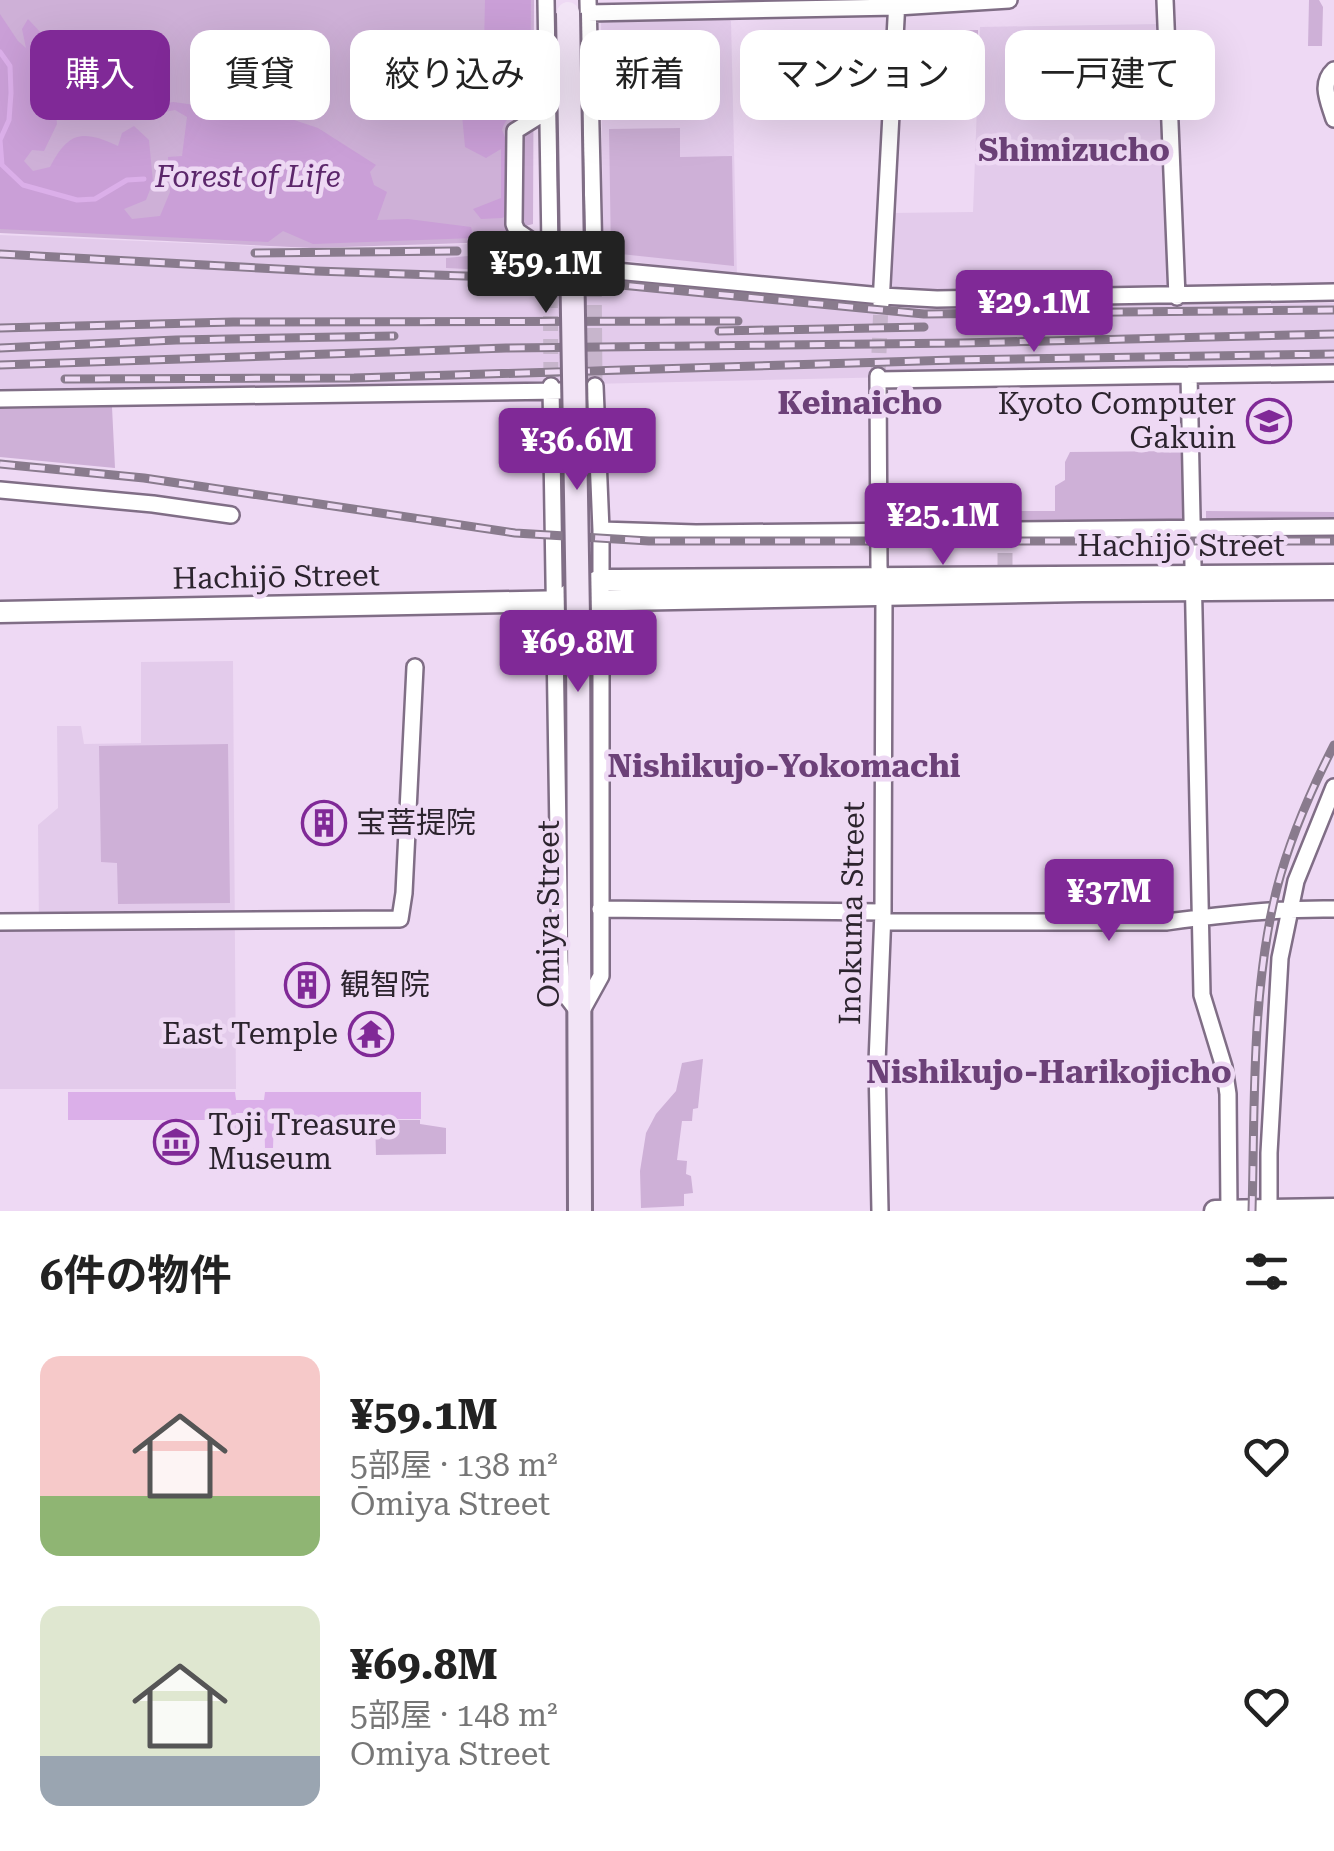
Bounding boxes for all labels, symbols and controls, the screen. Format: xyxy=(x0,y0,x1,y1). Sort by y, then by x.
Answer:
chip: 購入 xyxy=(30,30,170,120)
chip: 賃貸 xyxy=(190,30,330,120)
chip: 絞り込み xyxy=(350,30,560,120)
chip: 新着 xyxy=(580,30,720,120)
chip: マンション xyxy=(740,30,985,120)
chip: 一戸建て xyxy=(1005,30,1215,120)
district label: Shimizucho xyxy=(978,131,1170,169)
park label: Forest of Life xyxy=(154,159,341,194)
pin: ¥59.1M xyxy=(465,231,627,316)
text: ¥59.1M xyxy=(490,244,602,282)
pin: ¥29.1M xyxy=(953,270,1115,355)
text: ¥29.1M xyxy=(978,283,1090,321)
district label: Keinaicho xyxy=(778,384,943,422)
place label: Kyoto Computer Gakuin xyxy=(998,386,1236,455)
school or university icon: Kyoto Computer Gakuin xyxy=(1246,398,1292,444)
pin: ¥36.6M xyxy=(496,408,658,493)
text: ¥36.6M xyxy=(521,421,633,459)
pin: ¥25.1M xyxy=(862,483,1024,568)
text: ¥25.1M xyxy=(887,496,999,534)
street label: Hachijō Street xyxy=(1077,528,1285,563)
street label: Hachijō Street xyxy=(172,557,380,596)
pin: ¥69.8M xyxy=(497,610,659,695)
text: ¥69.8M xyxy=(522,623,634,661)
district label: Nishikujo-Yokomachi xyxy=(608,747,961,785)
building icon: 宝菩提院 xyxy=(301,800,347,846)
street label: Inokuma Street xyxy=(832,801,871,1025)
place label: 宝菩提院 xyxy=(356,805,476,840)
street label: Omiya Street xyxy=(531,820,566,1008)
pin: ¥37M xyxy=(1050,859,1168,944)
text: ¥37M xyxy=(1067,872,1151,910)
building icon: 観智院 xyxy=(284,962,330,1008)
place label: 観智院 xyxy=(340,967,430,1002)
temple icon: East Temple xyxy=(348,1011,394,1057)
place label: East Temple xyxy=(162,1016,338,1051)
district label: Nishikujo-Harikojicho xyxy=(866,1053,1232,1091)
place label: Toji Treasure Museum xyxy=(208,1107,396,1176)
museum icon: Toji Treasure Museum xyxy=(153,1119,199,1165)
icon: filters xyxy=(1239,1244,1294,1299)
text: 6件の物件 xyxy=(40,1251,232,1300)
text: ¥59.1M xyxy=(350,1390,498,1439)
icon: home xyxy=(120,1396,240,1516)
icon: heart xyxy=(1239,1429,1294,1484)
text: 5部屋 · 138 m² xyxy=(350,1446,558,1484)
text: Ōmiya Street xyxy=(350,1485,550,1523)
text: ¥69.8M xyxy=(350,1640,498,1689)
icon: home xyxy=(120,1646,240,1766)
icon: heart xyxy=(1239,1679,1294,1734)
text: 5部屋 · 148 m² xyxy=(350,1696,558,1734)
text: Omiya Street xyxy=(350,1735,550,1773)

